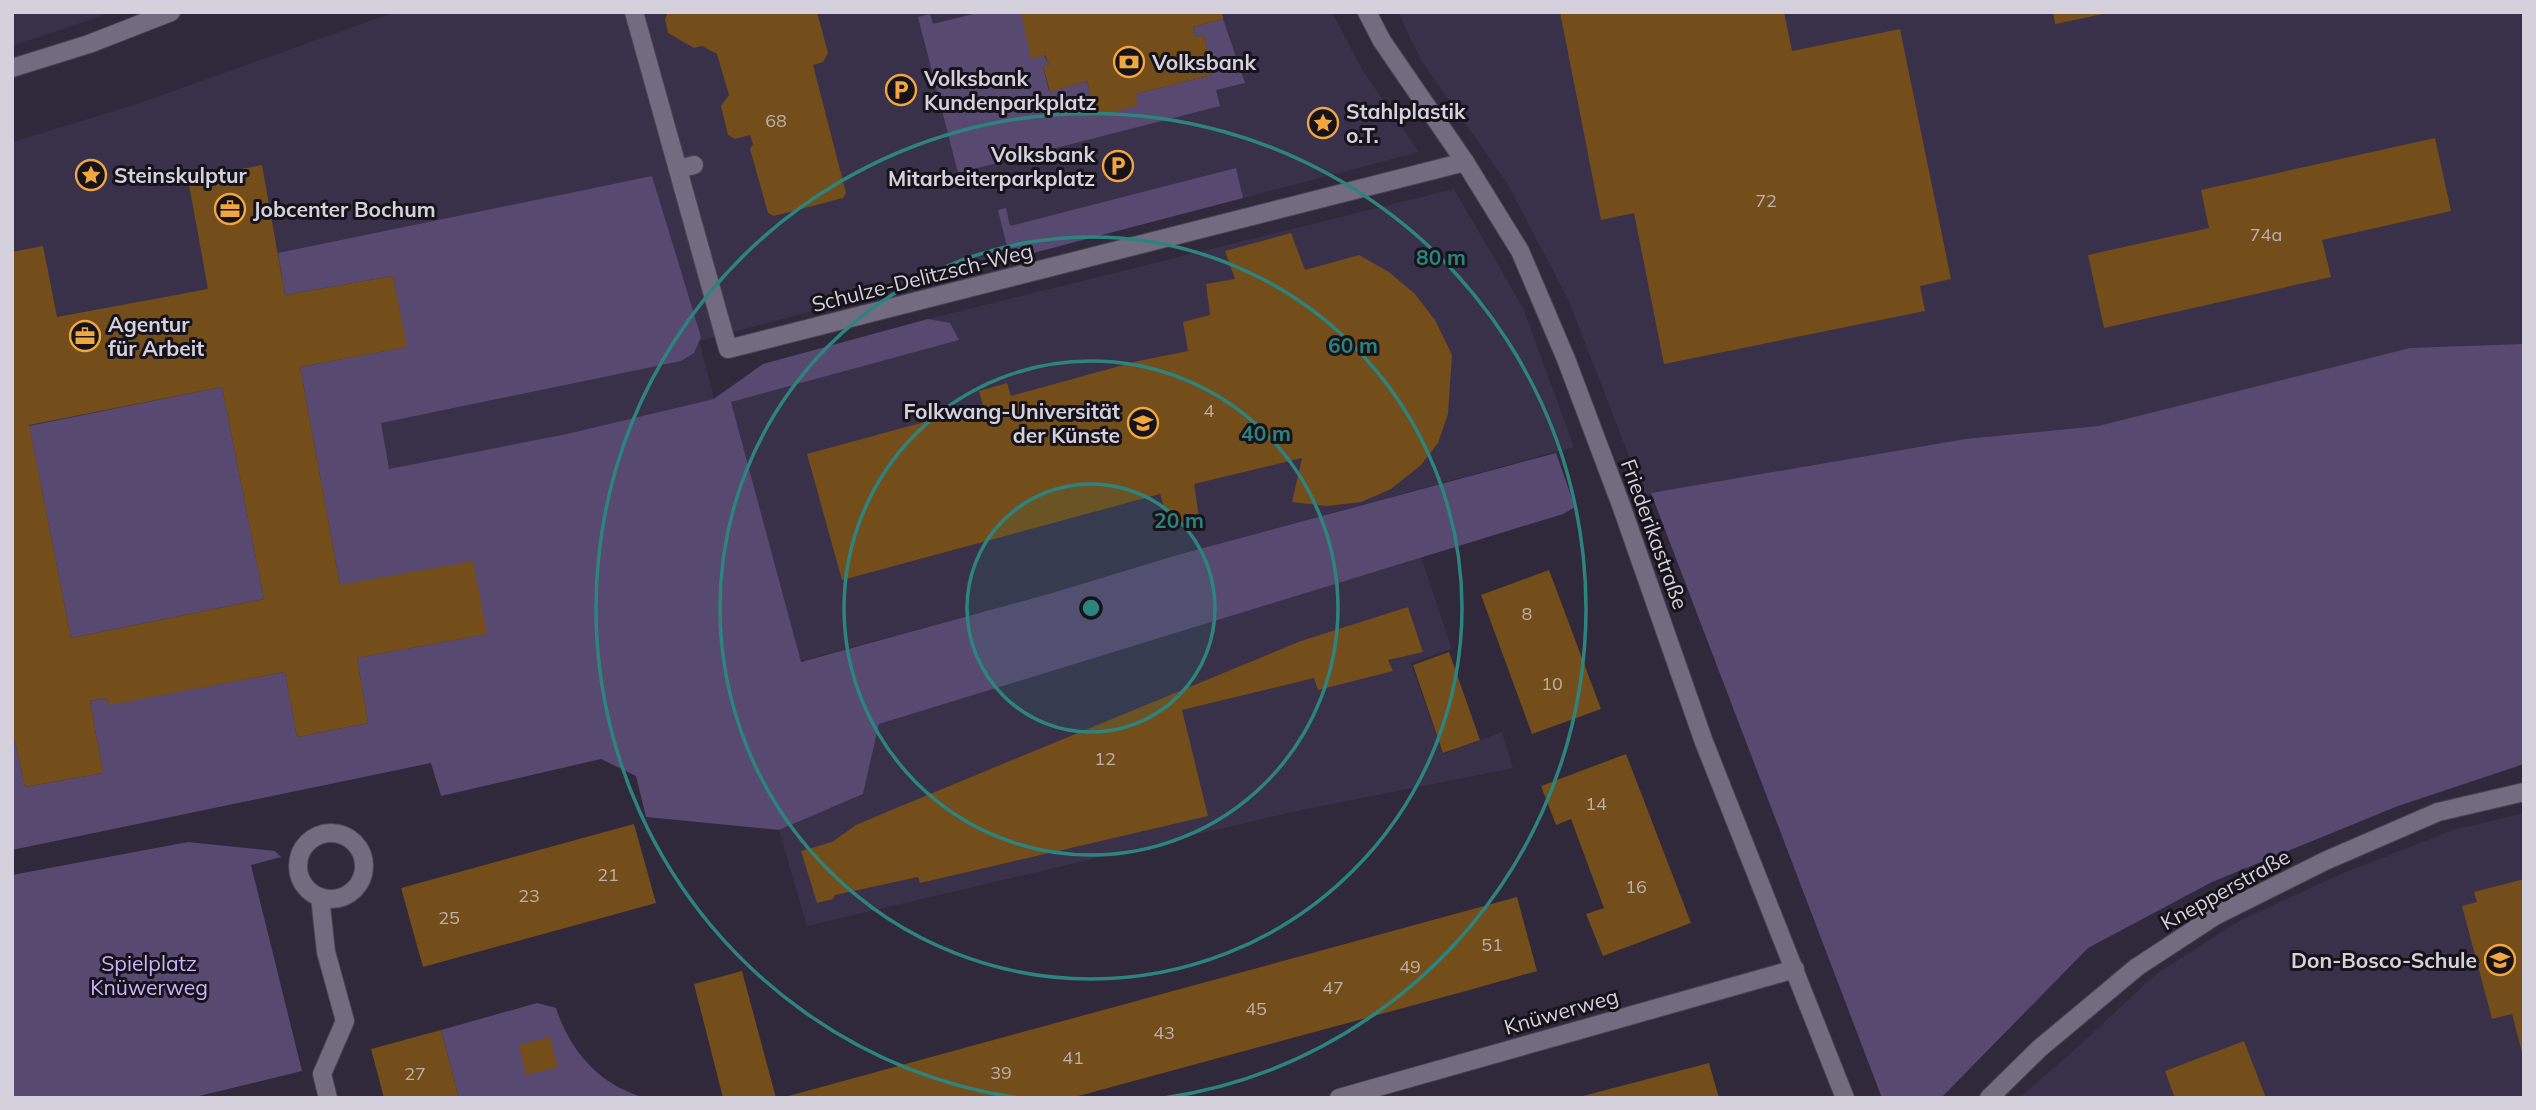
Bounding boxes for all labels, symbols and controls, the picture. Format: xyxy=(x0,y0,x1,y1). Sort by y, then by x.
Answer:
bank icon: Volksbank xyxy=(1112,45,1146,79)
place label: Volksbank xyxy=(1151,49,1256,75)
place label: Volksbank Kundenparkplatz xyxy=(923,65,1097,115)
parking icon: Volksbank Kundenparkplatz xyxy=(884,73,918,107)
place label: Stahlplastik o.T. xyxy=(1346,98,1466,148)
place icon: Stahlplastik o.T. xyxy=(1306,106,1340,140)
house number: 68 xyxy=(765,109,787,132)
place label: Volksbank Mitarbeiterparkplatz xyxy=(888,141,1095,191)
parking icon: Volksbank Mitarbeiterparkplatz xyxy=(1101,149,1135,183)
place icon: Steinskulptur xyxy=(74,158,108,192)
place label: Steinskulptur xyxy=(114,162,247,188)
house number: 72 xyxy=(1755,189,1777,212)
office icon: Jobcenter Bochum xyxy=(213,192,247,226)
place label: Jobcenter Bochum xyxy=(253,196,436,222)
house number: 74a xyxy=(2250,223,2282,246)
street label: Schulze-Delitzsch-Weg xyxy=(809,237,1035,317)
text: 80 m xyxy=(1416,244,1466,270)
place label: Agentur für Arbeit xyxy=(108,311,204,361)
office icon: Agentur für Arbeit xyxy=(68,319,102,353)
text: 60 m xyxy=(1328,332,1378,358)
place label: Folkwang-Universität der Künste xyxy=(903,398,1120,448)
house number: 4 xyxy=(1204,399,1215,422)
school or university icon: Folkwang-Universität der Künste xyxy=(1126,406,1160,440)
text: 40 m xyxy=(1241,420,1291,446)
street label: Friederikastraße xyxy=(1616,455,1694,613)
text: 20 m xyxy=(1154,507,1204,533)
centre of rings xyxy=(1079,596,1103,620)
house number: 8 xyxy=(1522,602,1532,625)
house number: 10 xyxy=(1541,672,1563,695)
house number: 12 xyxy=(1094,747,1116,770)
house number: 14 xyxy=(1585,792,1607,815)
street label: Knepperstraße xyxy=(2156,843,2294,935)
house number: 21 xyxy=(597,863,619,886)
house number: 16 xyxy=(1625,875,1647,898)
house number: 23 xyxy=(518,884,540,907)
house number: 25 xyxy=(438,906,460,929)
house number: 51 xyxy=(1481,933,1503,956)
school or university icon: Don-Bosco-Schule xyxy=(2483,943,2517,977)
place label: Don-Bosco-Schule xyxy=(2291,947,2477,973)
park label: Spielplatz Knüwerweg xyxy=(90,950,208,1000)
house number: 49 xyxy=(1399,955,1421,978)
house number: 47 xyxy=(1322,976,1344,999)
street label: Knüwerweg xyxy=(1501,982,1621,1040)
house number: 45 xyxy=(1245,997,1267,1020)
house number: 43 xyxy=(1153,1021,1175,1044)
house number: 41 xyxy=(1062,1046,1084,1069)
house number: 39 xyxy=(990,1061,1012,1084)
house number: 27 xyxy=(404,1062,426,1085)

